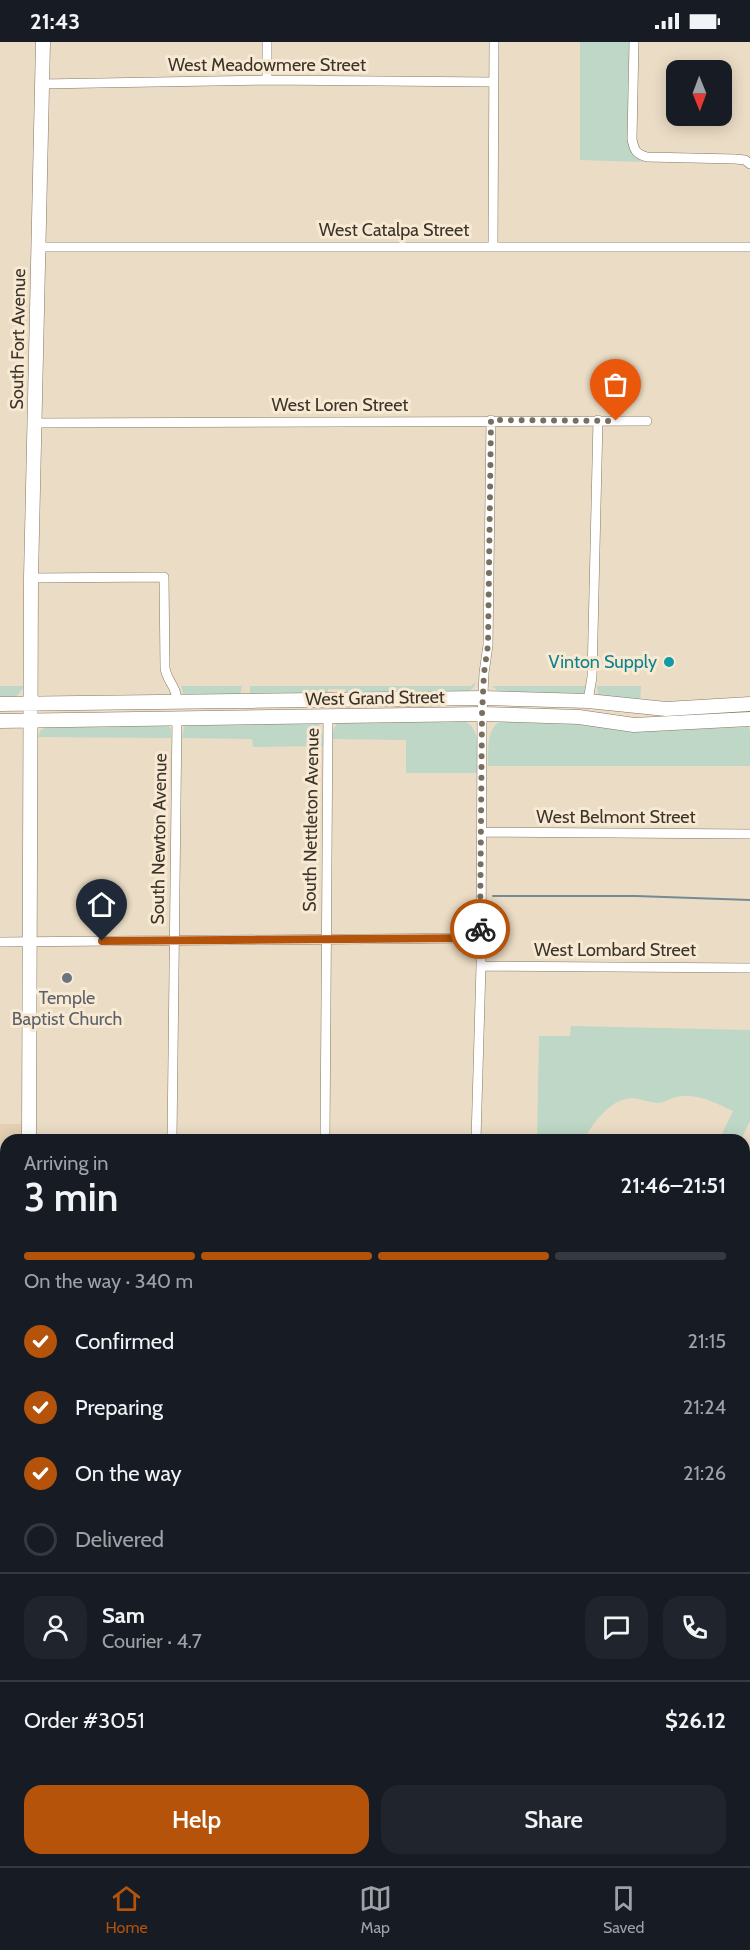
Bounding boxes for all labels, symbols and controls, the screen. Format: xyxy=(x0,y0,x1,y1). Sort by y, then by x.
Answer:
text: 21:43 xyxy=(30,8,80,35)
street label: West Meadowmere Street xyxy=(168,54,366,76)
north arrow xyxy=(666,60,732,126)
map controls xyxy=(666,60,732,126)
street label: West Catalpa Street xyxy=(319,219,469,241)
street label: South Fort Avenue xyxy=(6,268,30,410)
pin xyxy=(590,359,641,421)
icon: bag xyxy=(599,368,632,401)
street label: West Loren Street xyxy=(272,394,408,416)
place label: Vinton Supply xyxy=(548,651,657,673)
marker: Vinton Supply xyxy=(662,655,676,669)
street label: West Grand Street xyxy=(305,686,445,710)
street label: South Nettleton Avenue xyxy=(298,728,324,912)
street label: South Newton Avenue xyxy=(147,753,171,925)
street label: West Belmont Street xyxy=(536,806,696,828)
pin xyxy=(76,879,127,941)
icon: home xyxy=(85,888,118,921)
courier xyxy=(450,899,510,959)
icon: bike xyxy=(464,913,497,946)
street label: West Lombard Street xyxy=(534,939,696,961)
marker: Temple Baptist Church xyxy=(60,971,74,985)
place label: Temple Baptist Church xyxy=(12,987,122,1030)
text: Arriving in xyxy=(24,1151,108,1175)
text: 21:46–21:51 xyxy=(621,1172,726,1199)
text: 3 min xyxy=(24,1173,118,1221)
text: On the way · 340 m xyxy=(24,1269,193,1293)
icon: check xyxy=(24,1325,57,1358)
text: Confirmed xyxy=(75,1328,174,1355)
text: 21:15 xyxy=(688,1329,726,1353)
icon: check xyxy=(24,1391,57,1424)
text: Preparing xyxy=(75,1394,163,1421)
text: 21:24 xyxy=(683,1395,726,1419)
icon: check xyxy=(24,1457,57,1490)
text: On the way xyxy=(75,1460,182,1487)
text: 21:26 xyxy=(683,1461,726,1485)
text: Delivered xyxy=(75,1526,164,1553)
button: person xyxy=(24,1596,87,1659)
button: chat xyxy=(585,1596,648,1659)
button: phone xyxy=(663,1596,726,1659)
text: Sam xyxy=(102,1602,145,1629)
text: Courier · 4.7 xyxy=(102,1629,202,1653)
text: Order #3051 xyxy=(24,1707,145,1734)
text: $26.12 xyxy=(665,1707,726,1734)
button: Help xyxy=(24,1785,369,1854)
button: Share xyxy=(381,1785,726,1854)
tab: Home xyxy=(106,1882,148,1937)
tab: Map xyxy=(359,1882,392,1937)
tab: Saved xyxy=(603,1882,644,1937)

